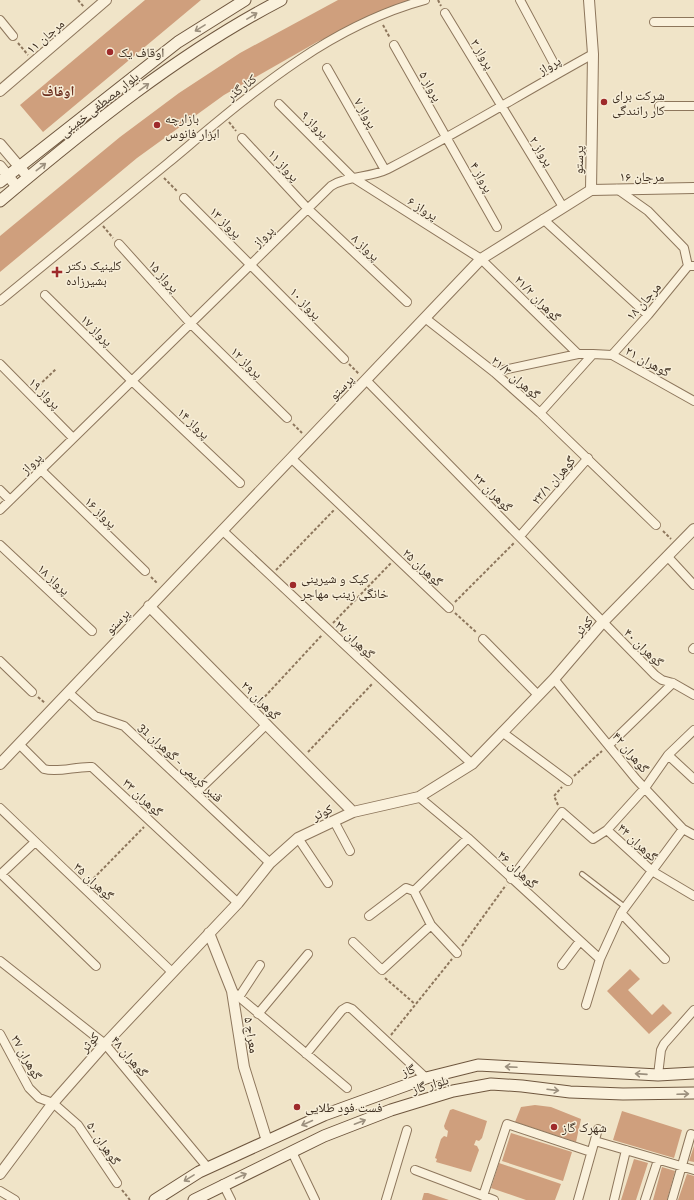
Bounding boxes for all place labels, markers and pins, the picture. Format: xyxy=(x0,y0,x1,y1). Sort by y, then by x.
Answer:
place label: اوقاف یک xyxy=(118,45,164,61)
marker: اوقاف یک xyxy=(105,47,115,57)
place label: شركت براى كار رانندگى xyxy=(612,88,665,119)
marker: شركت براى كار رانندگى xyxy=(599,97,609,107)
place label: بازارچه ابزار فانوس xyxy=(165,111,220,142)
marker: بازارچه ابزار فانوس xyxy=(152,120,162,130)
place label: کلینیک دکتر بشیرزاده xyxy=(65,258,122,289)
marker: کلینیک دکتر بشیرزاده xyxy=(51,266,63,278)
place label: کیک و شیرینی خانگی زینب مهاجر xyxy=(300,571,389,602)
marker: کیک و شیرینی خانگی زینب مهاجر xyxy=(288,580,298,590)
place label: فست فود طلایی xyxy=(305,1100,382,1116)
marker: فست فود طلایی xyxy=(292,1102,302,1112)
place label: شهرک گاز xyxy=(561,1120,607,1136)
marker: شهرک گاز xyxy=(549,1122,559,1132)

